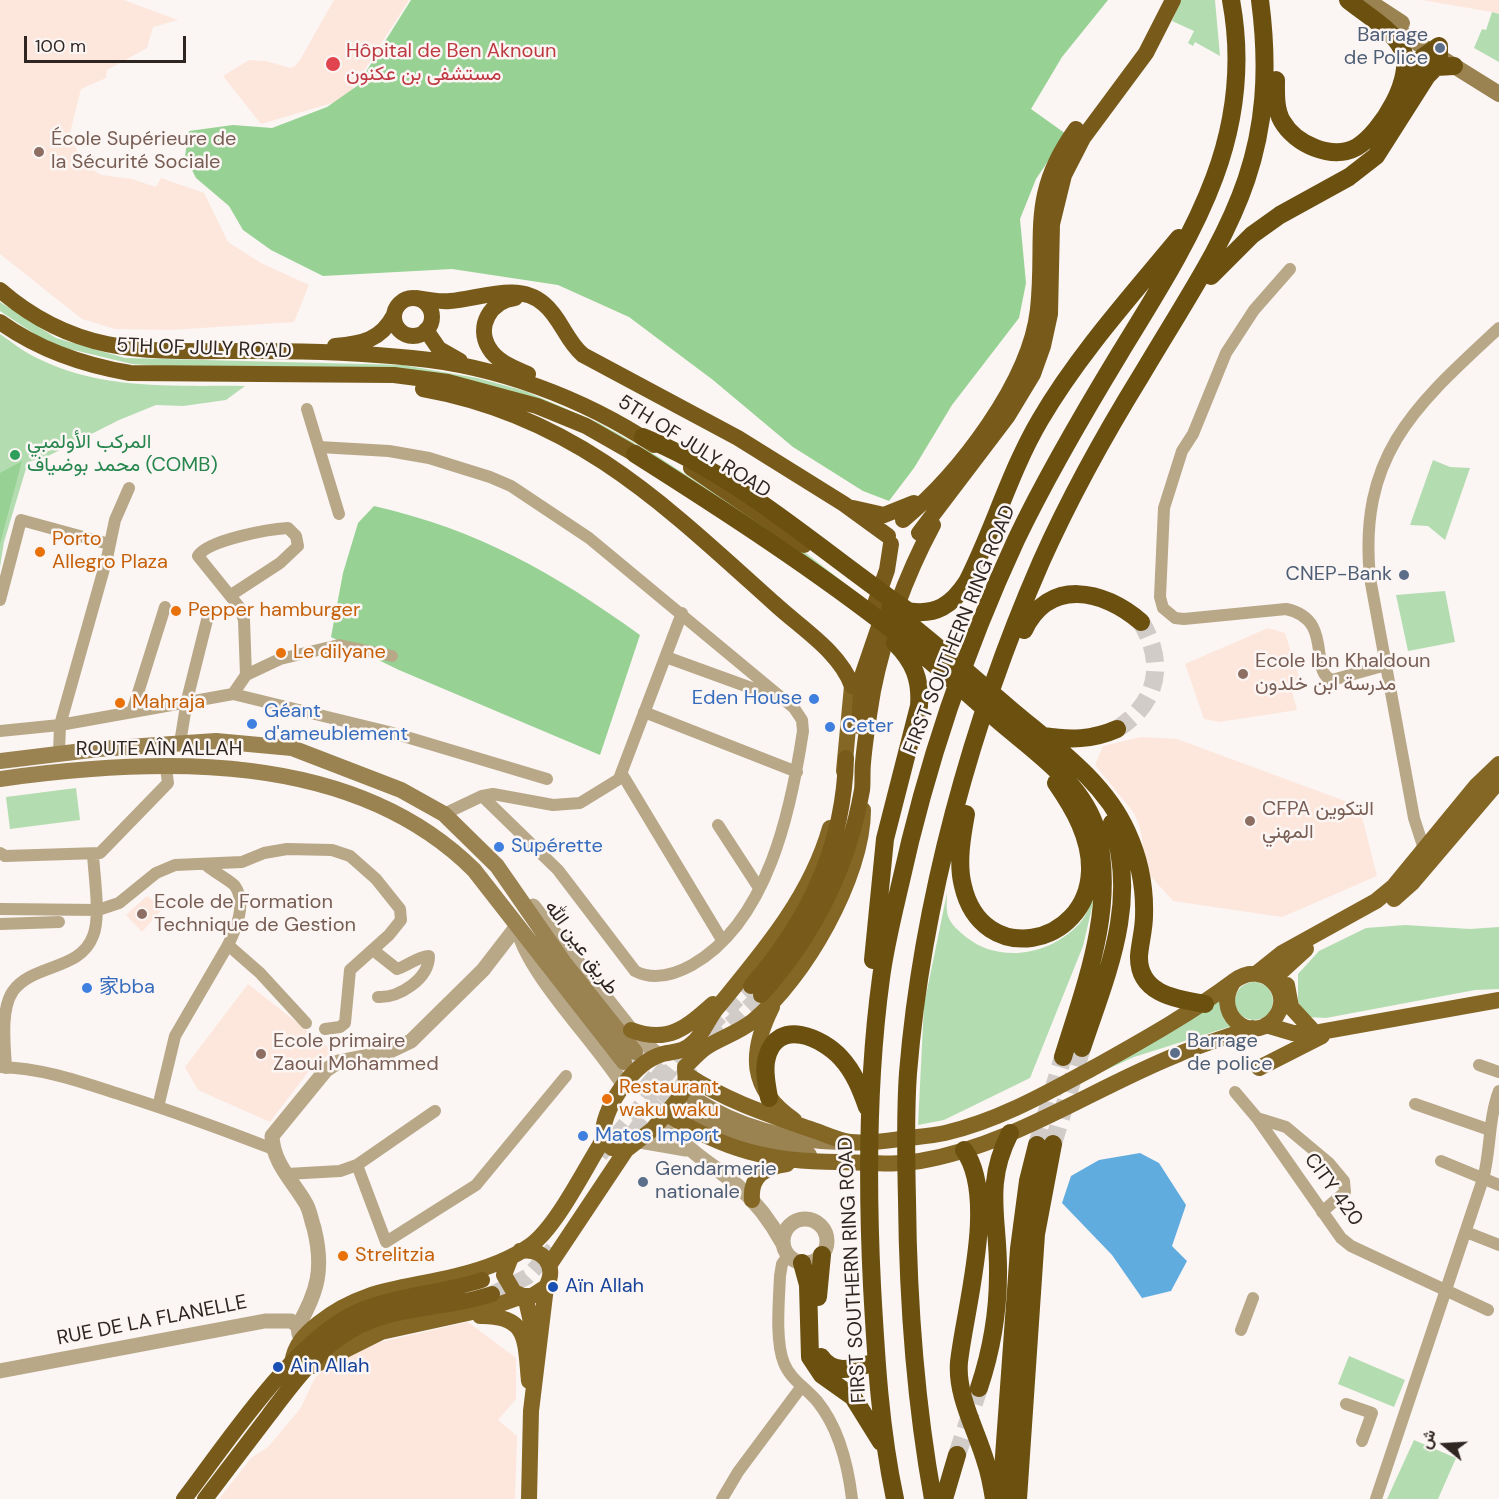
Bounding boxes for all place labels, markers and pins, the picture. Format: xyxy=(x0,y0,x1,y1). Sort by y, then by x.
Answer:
place label: Barrage de Police xyxy=(1344,24,1428,71)
place label: Hôpital de Ben Aknoun مستشفى بن عكنون xyxy=(346,40,556,87)
marker: Barrage de Police xyxy=(1433,41,1447,55)
marker: Hôpital de Ben Aknoun مستشفى بن عكنون xyxy=(324,55,342,73)
place label: École Supérieure de la Sécurité Sociale xyxy=(51,128,236,175)
marker: École Supérieure de la Sécurité Sociale xyxy=(32,145,46,159)
place label: المركب الأولمبي محمد بوضياف (COMB) xyxy=(27,431,218,478)
marker: المركب الأولمبي محمد بوضياف (COMB) xyxy=(8,448,22,462)
place label: Porto Allegro Plaza xyxy=(52,528,168,575)
marker: Porto Allegro Plaza xyxy=(33,545,47,559)
place label: CNEP-Bank xyxy=(1286,563,1392,587)
marker: CNEP-Bank xyxy=(1397,568,1411,582)
place label: Pepper hamburger xyxy=(188,599,360,623)
marker: Pepper hamburger xyxy=(169,604,183,618)
place label: Le dilyane xyxy=(293,641,386,665)
marker: Le dilyane xyxy=(274,646,288,660)
place label: Ecole Ibn Khaldoun مدرسة ابن خلدون xyxy=(1255,650,1431,697)
marker: Ecole Ibn Khaldoun مدرسة ابن خلدون xyxy=(1236,667,1250,681)
place label: Eden House xyxy=(692,687,802,711)
place label: Mahraja xyxy=(132,691,205,715)
marker: Eden House xyxy=(807,692,821,706)
marker: Mahraja xyxy=(113,696,127,710)
place label: Géant d'ameublement xyxy=(264,700,408,747)
place label: Ceter xyxy=(842,715,894,739)
marker: Géant d'ameublement xyxy=(245,717,259,731)
marker: Ceter xyxy=(823,720,837,734)
place label: CFPA التكوين المهني xyxy=(1262,798,1374,845)
marker: CFPA التكوين المهني xyxy=(1243,814,1257,828)
place label: Supérette xyxy=(511,835,603,859)
marker: Supérette xyxy=(492,840,506,854)
place label: Ecole de Formation Technique de Gestion xyxy=(154,891,356,938)
marker: Ecole de Formation Technique de Gestion xyxy=(135,907,149,921)
place label: 家bba xyxy=(99,976,155,1000)
marker: 家bba xyxy=(80,981,94,995)
place label: Ecole primaire Zaoui Mohammed xyxy=(273,1030,439,1077)
place label: Barrage de police xyxy=(1187,1030,1273,1077)
marker: Barrage de police xyxy=(1168,1046,1182,1060)
marker: Ecole primaire Zaoui Mohammed xyxy=(254,1047,268,1061)
place label: Restaurant waku waku xyxy=(619,1076,719,1123)
marker: Restaurant waku waku xyxy=(600,1092,614,1106)
place label: Matos Import xyxy=(595,1124,719,1148)
marker: Matos Import xyxy=(576,1129,590,1143)
place label: Gendarmerie nationale xyxy=(655,1158,777,1205)
marker: Gendarmerie nationale xyxy=(636,1175,650,1189)
place label: Strelitzia xyxy=(355,1244,435,1268)
marker: Strelitzia xyxy=(336,1249,350,1263)
place label: Aïn Allah xyxy=(565,1275,644,1299)
marker: Aïn Allah xyxy=(546,1280,560,1294)
place label: Ain Allah xyxy=(290,1355,369,1379)
marker: Ain Allah xyxy=(271,1360,285,1374)

